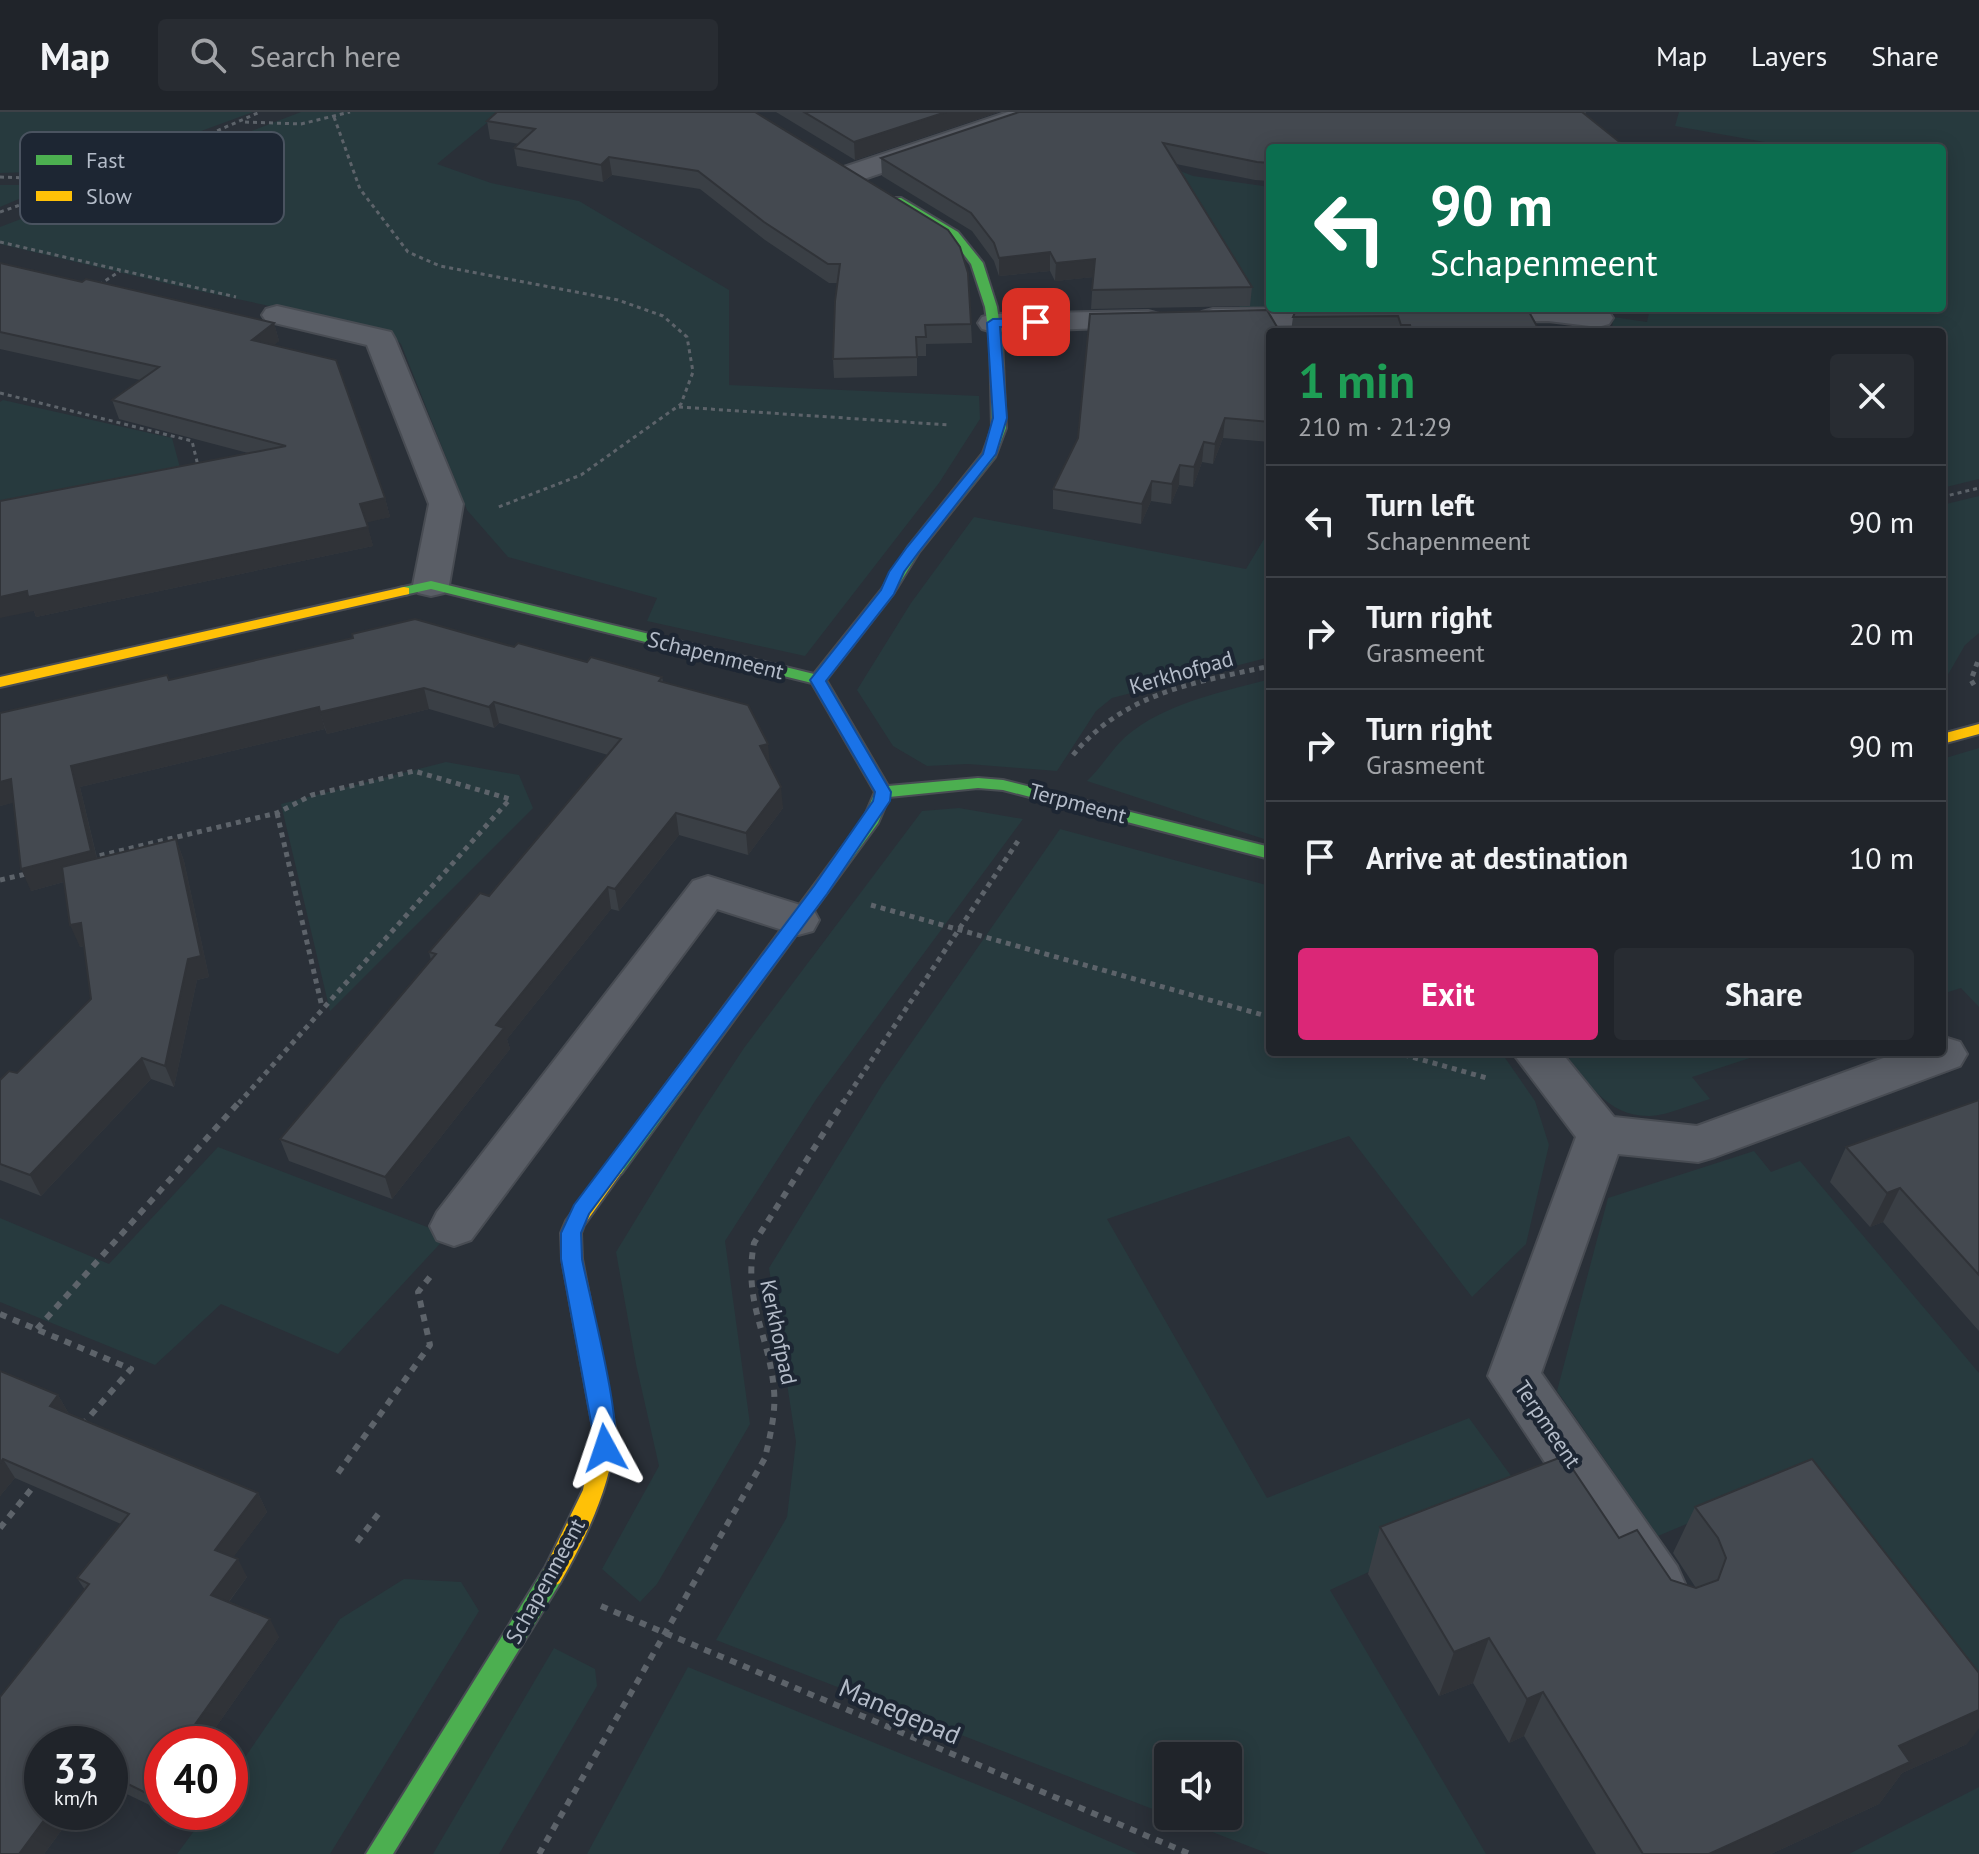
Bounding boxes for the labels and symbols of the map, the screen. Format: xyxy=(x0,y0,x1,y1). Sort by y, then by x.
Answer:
legend xyxy=(20,132,284,224)
text: Fast xyxy=(86,146,126,174)
text: Slow xyxy=(86,182,132,210)
pin xyxy=(1002,288,1070,356)
street label: Schapenmeent xyxy=(645,625,787,686)
street label: Kerkhofpad xyxy=(1126,644,1236,700)
street label: Terpmeent xyxy=(1026,777,1130,830)
street label: Kerkhofpad xyxy=(754,1277,804,1387)
street label: Terpmeent xyxy=(1509,1375,1588,1473)
position arrow xyxy=(563,1406,647,1490)
street label: Schapenmeent xyxy=(499,1513,591,1649)
street label: Manegepad xyxy=(834,1671,966,1751)
speed limit sign: 40 xyxy=(144,1726,248,1830)

